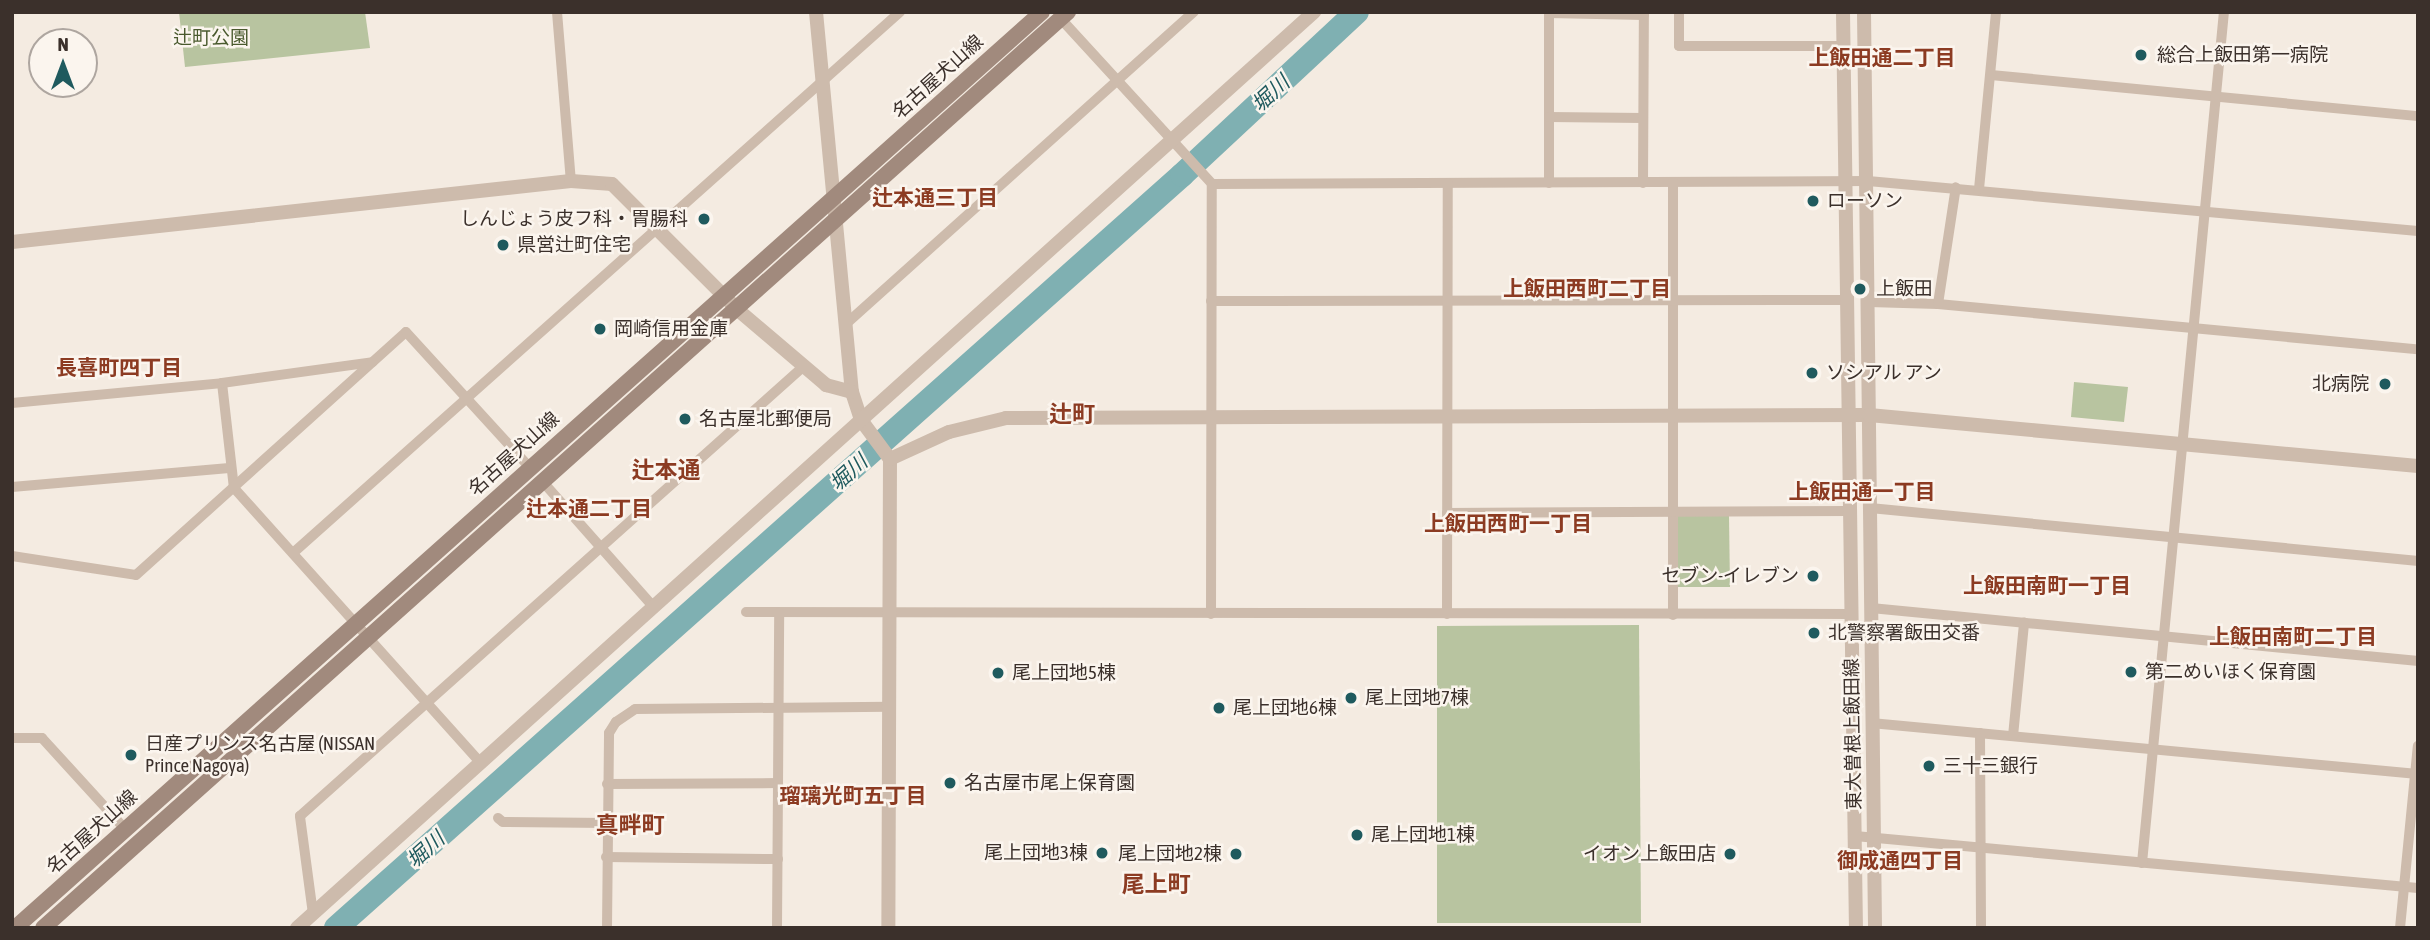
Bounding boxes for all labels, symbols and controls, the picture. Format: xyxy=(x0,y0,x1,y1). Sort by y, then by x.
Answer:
park label: 辻町公園 xyxy=(173,27,249,49)
north arrow xyxy=(28,28,98,98)
street label: 名古屋犬山線 xyxy=(888,30,988,124)
text: N xyxy=(57,33,69,55)
district label: 上飯田通二丁目 xyxy=(1809,44,1955,70)
place label: 総合上飯田第一病院 xyxy=(2157,44,2328,66)
marker: 総合上飯田第一病院 xyxy=(2131,45,2151,65)
water label: 堀川 xyxy=(1246,69,1294,117)
district label: 辻本通三丁目 xyxy=(872,184,998,210)
place label: ローソン xyxy=(1827,190,1903,212)
marker: ローソン xyxy=(1805,193,1821,209)
place label: しんじょう皮フ科・胃腸科 xyxy=(460,208,688,230)
marker: しんじょう皮フ科・胃腸科 xyxy=(694,209,714,229)
place label: 県営辻町住宅 xyxy=(517,234,631,256)
marker: 県営辻町住宅 xyxy=(495,237,511,253)
district label: 上飯田西町二丁目 xyxy=(1503,275,1671,301)
place label: 上飯田 xyxy=(1876,278,1933,300)
marker: 上飯田 xyxy=(1850,279,1870,299)
place label: 岡崎信用金庫 xyxy=(614,318,728,340)
marker: 岡崎信用金庫 xyxy=(592,321,608,337)
district label: 長喜町四丁目 xyxy=(56,354,182,380)
place label: ソシアル アン xyxy=(1826,362,1943,384)
marker: ソシアル アン xyxy=(1804,365,1820,381)
place label: 北病院 xyxy=(2312,373,2369,395)
marker: 北病院 xyxy=(2375,374,2395,394)
district label: 辻町 xyxy=(1049,400,1095,428)
street label: 名古屋犬山線 xyxy=(464,407,564,501)
place label: 名古屋北郵便局 xyxy=(699,408,832,430)
marker: 名古屋北郵便局 xyxy=(677,411,693,427)
water label: 堀川 xyxy=(824,449,872,495)
district label: 辻本通 xyxy=(632,456,700,484)
district label: 上飯田通一丁目 xyxy=(1789,478,1935,504)
district label: 辻本通二丁目 xyxy=(526,495,652,521)
district label: 上飯田西町一丁目 xyxy=(1424,510,1592,536)
place label: セブン-イレブン xyxy=(1661,565,1799,587)
marker: セブン-イレブン xyxy=(1805,568,1821,584)
district label: 上飯田南町一丁目 xyxy=(1963,572,2131,598)
place label: 北警察署飯田交番 xyxy=(1828,622,1980,644)
district label: 上飯田南町二丁目 xyxy=(2209,623,2377,649)
marker: 北警察署飯田交番 xyxy=(1806,625,1822,641)
street label: 東大曽根上飯田線 xyxy=(1840,658,1866,810)
place label: 第二めいほく保育園 xyxy=(2145,661,2316,683)
place label: 尾上団地5棟 xyxy=(1012,662,1116,684)
marker: 第二めいほく保育園 xyxy=(2123,664,2139,680)
marker: 尾上団地5棟 xyxy=(990,665,1006,681)
place label: 尾上団地7棟 xyxy=(1365,687,1469,709)
marker: 尾上団地7棟 xyxy=(1343,690,1359,706)
place label: 尾上団地6棟 xyxy=(1233,697,1337,719)
marker: 尾上団地6棟 xyxy=(1211,700,1227,716)
place label: 日産プリンス名古屋 (NISSAN Prince Nagoya) xyxy=(145,733,376,777)
marker: 日産プリンス名古屋 (NISSAN Prince Nagoya) xyxy=(123,747,139,763)
place label: 三十三銀行 xyxy=(1943,755,2038,777)
marker: 三十三銀行 xyxy=(1921,758,1937,774)
place label: 名古屋市尾上保育園 xyxy=(964,772,1135,794)
marker: 名古屋市尾上保育園 xyxy=(942,775,958,791)
district label: 瑠璃光町五丁目 xyxy=(780,782,926,808)
street label: 名古屋犬山線 xyxy=(42,785,142,879)
district label: 真畔町 xyxy=(596,811,664,839)
place label: 尾上団地1棟 xyxy=(1371,824,1475,846)
water label: 堀川 xyxy=(401,826,449,872)
marker: 尾上団地1棟 xyxy=(1349,827,1365,843)
place label: 尾上団地3棟 xyxy=(984,842,1088,864)
place label: 尾上団地2棟 xyxy=(1118,843,1222,865)
place label: イオン上飯田店 xyxy=(1583,843,1716,865)
marker: 尾上団地3棟 xyxy=(1094,845,1110,861)
marker: 尾上団地2棟 xyxy=(1228,846,1244,862)
marker: イオン上飯田店 xyxy=(1722,846,1738,862)
district label: 御成通四丁目 xyxy=(1837,847,1963,873)
district label: 尾上町 xyxy=(1122,870,1190,898)

